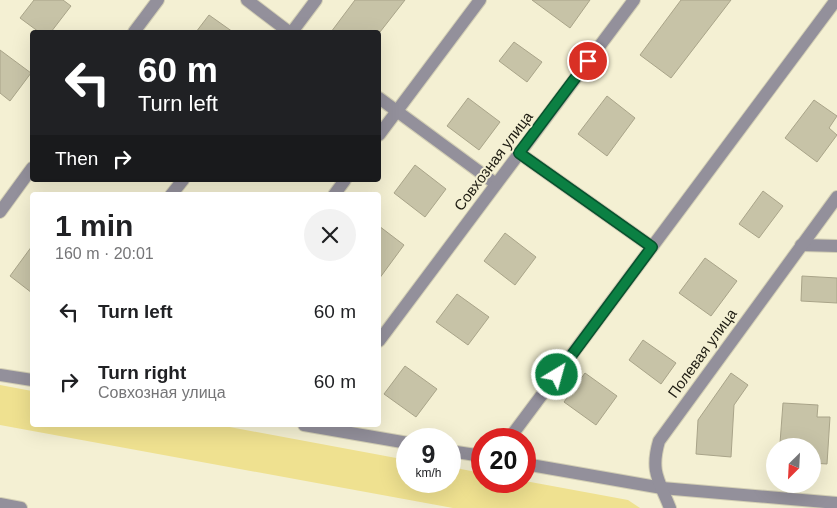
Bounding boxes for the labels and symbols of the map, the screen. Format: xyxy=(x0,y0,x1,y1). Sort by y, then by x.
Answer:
pin xyxy=(567,40,609,82)
street label: Совхозная улица xyxy=(450,108,536,214)
street label: Полевая улица xyxy=(664,305,740,401)
position arrow xyxy=(530,348,582,400)
speed limit sign: 20 xyxy=(471,428,536,493)
north arrow xyxy=(766,438,821,492)

